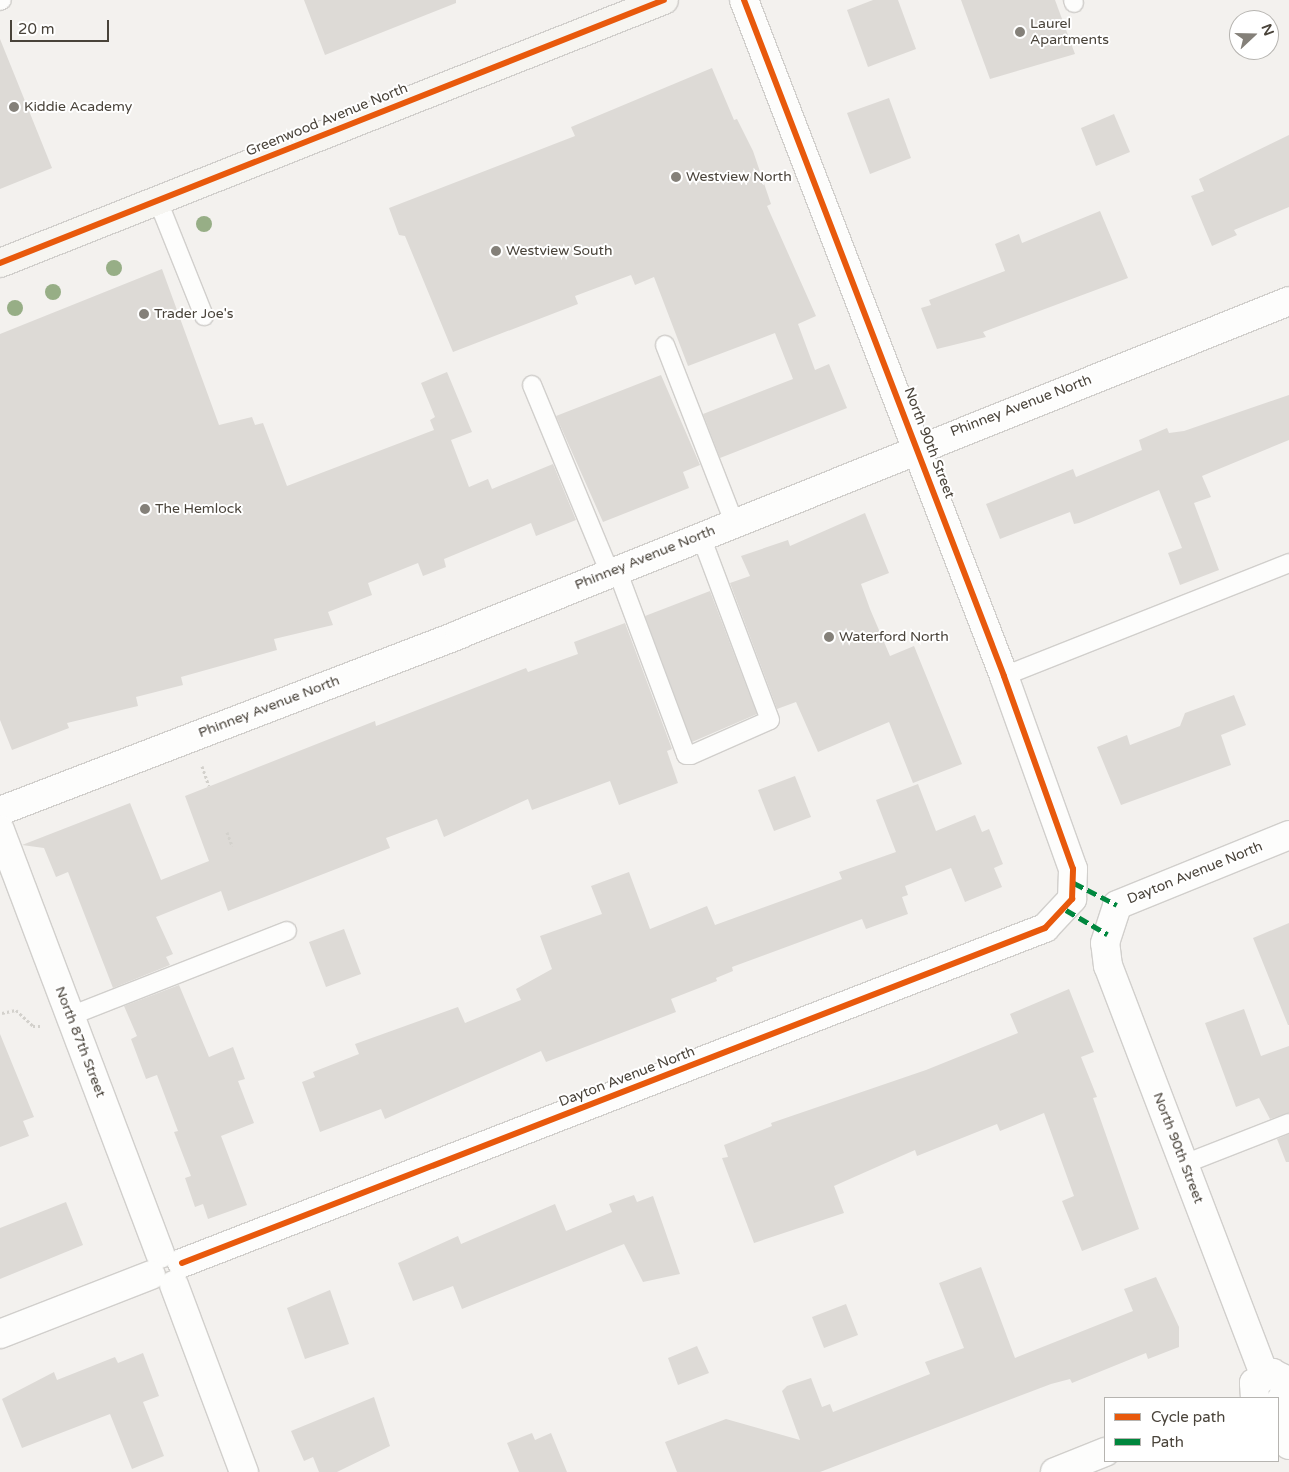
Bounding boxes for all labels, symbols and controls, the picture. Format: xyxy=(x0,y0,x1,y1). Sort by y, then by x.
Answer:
scale bar xyxy=(12,10,111,42)
north arrow xyxy=(1229,10,1279,60)
place label: Laurel Apartments xyxy=(1030,16,1109,48)
text: 20 m xyxy=(18,20,55,38)
text: N xyxy=(1258,22,1277,38)
marker: Laurel Apartments xyxy=(1014,26,1026,38)
street label: Greenwood Avenue North xyxy=(244,80,410,160)
place label: Kiddie Academy xyxy=(24,99,132,115)
marker: Kiddie Academy xyxy=(8,101,20,113)
place label: Westview North xyxy=(686,169,792,185)
marker: Westview North xyxy=(670,171,682,183)
place label: Westview South xyxy=(506,243,612,259)
marker: Westview South xyxy=(490,245,502,257)
place label: Trader Joe's xyxy=(154,306,233,322)
marker: Trader Joe's xyxy=(138,308,150,320)
street label: Phinney Avenue North xyxy=(948,371,1094,441)
street label: North 90th Street xyxy=(900,385,958,501)
place label: The Hemlock xyxy=(155,501,242,517)
marker: The Hemlock xyxy=(139,503,151,515)
street label: Phinney Avenue North xyxy=(572,522,718,594)
place label: Waterford North xyxy=(839,629,949,645)
marker: Waterford North xyxy=(823,631,835,643)
street label: Phinney Avenue North xyxy=(196,672,342,742)
street label: Dayton Avenue North xyxy=(1125,838,1265,908)
street label: North 87th Street xyxy=(51,984,109,1100)
street label: Dayton Avenue North xyxy=(557,1043,697,1111)
street label: North 90th Street xyxy=(1149,1090,1207,1206)
legend xyxy=(1104,1397,1279,1462)
text: Cycle path xyxy=(1151,1408,1225,1426)
text: Path xyxy=(1151,1433,1184,1451)

